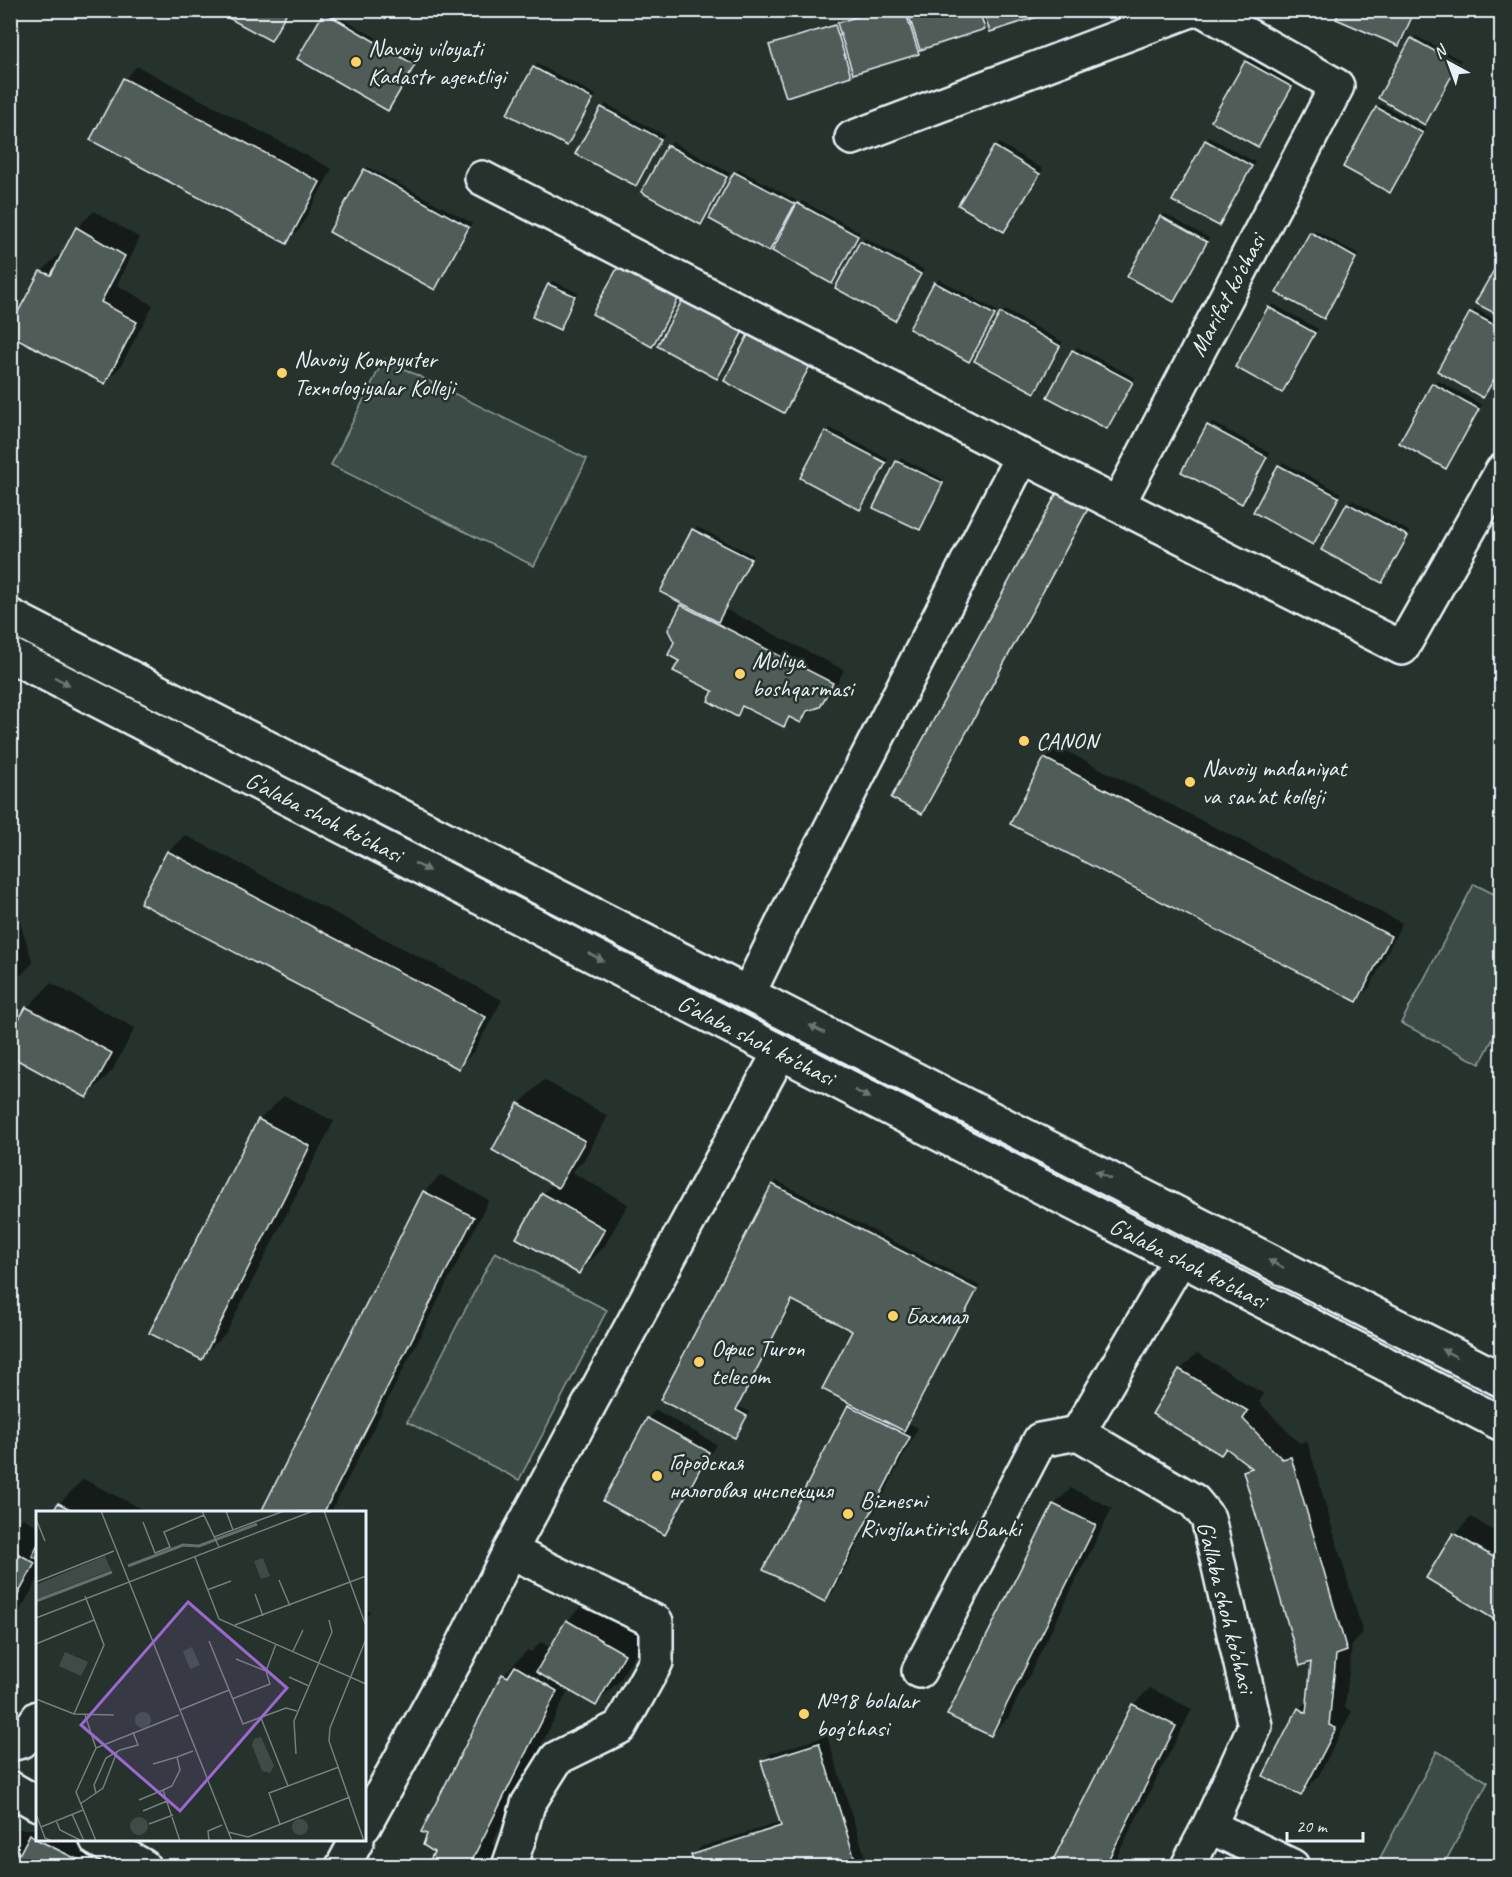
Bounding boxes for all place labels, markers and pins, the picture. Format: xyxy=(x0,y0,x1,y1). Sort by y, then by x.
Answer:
place label: Navoiy viloyati Kadastr agentligi xyxy=(368,33,509,91)
marker: Navoiy viloyati Kadastr agentligi xyxy=(349,55,363,69)
place label: Navoiy Kompyuter Texnologiyalar Kolleji xyxy=(294,344,458,402)
marker: Navoiy Kompyuter Texnologiyalar Kolleji xyxy=(275,366,289,380)
place label: Moliya boshqarmasi xyxy=(752,645,856,703)
marker: Moliya boshqarmasi xyxy=(733,667,747,681)
place label: CANON xyxy=(1036,726,1101,756)
marker: CANON xyxy=(1017,734,1031,748)
place label: Navoiy madaniyat va san'at kolleji xyxy=(1202,753,1348,811)
marker: Navoiy madaniyat va san'at kolleji xyxy=(1183,775,1197,789)
place label: Бахмал xyxy=(905,1301,970,1331)
marker: Бахмал xyxy=(886,1309,900,1323)
place label: Офис Turon telecom xyxy=(711,1333,805,1391)
marker: Офис Turon telecom xyxy=(692,1355,706,1369)
place label: Городская налоговая инспекция xyxy=(669,1447,835,1505)
marker: Городская налоговая инспекция xyxy=(650,1469,664,1483)
place label: Biznesni Rivojlantirish Banki xyxy=(860,1485,1023,1543)
marker: Biznesni Rivojlantirish Banki xyxy=(841,1507,855,1521)
place label: №18 bolalar bog'chasi xyxy=(816,1685,921,1743)
marker: №18 bolalar bog'chasi xyxy=(797,1707,811,1721)

